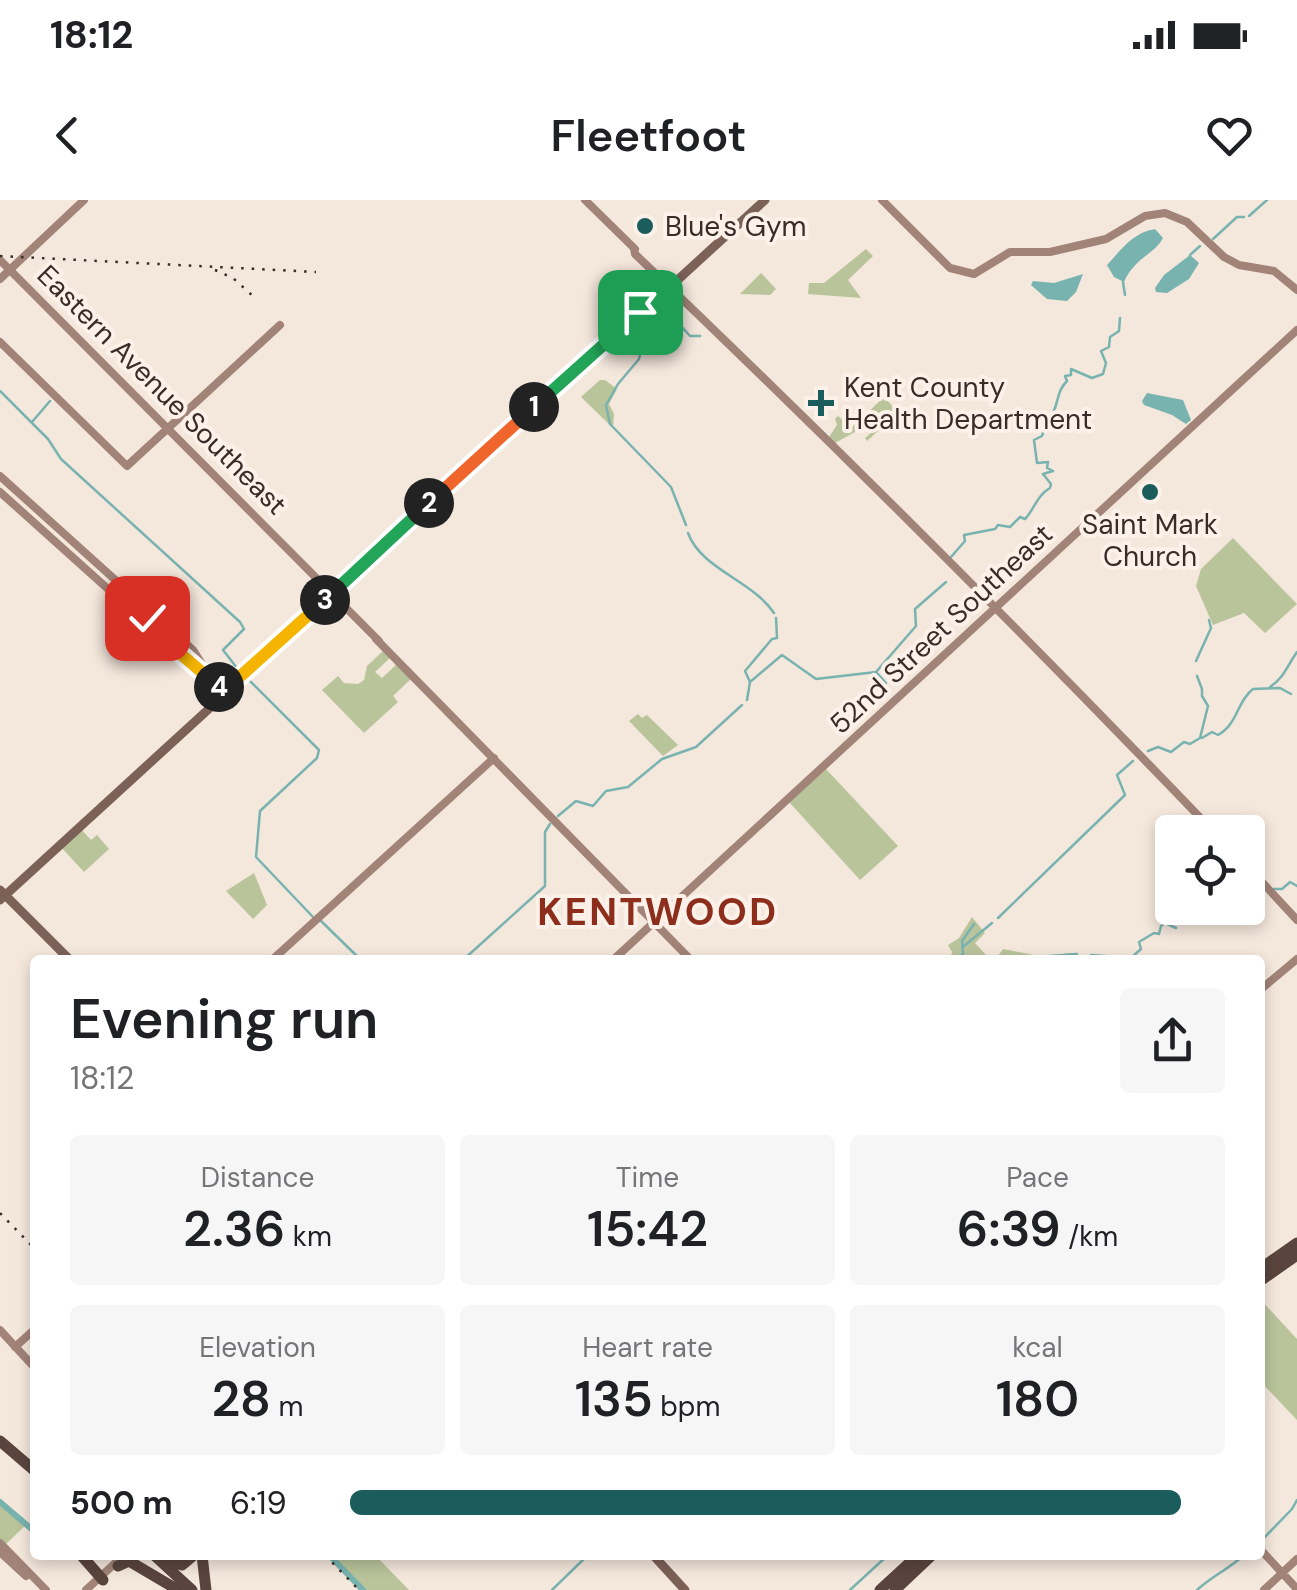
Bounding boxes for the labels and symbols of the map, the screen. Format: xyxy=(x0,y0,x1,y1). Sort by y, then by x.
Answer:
place label: Blue's Gym xyxy=(665,208,807,245)
marker: Blue's Gym xyxy=(634,215,656,237)
street label: Eastern Avenue Southeast xyxy=(29,257,295,523)
pin xyxy=(598,270,683,355)
place label: Kent County Health Department xyxy=(844,369,1092,438)
pin: 1 xyxy=(509,382,559,432)
marker: Kent County Health Department xyxy=(808,390,834,416)
pin: 2 xyxy=(404,478,454,528)
marker: Saint Mark Church xyxy=(1139,481,1161,503)
place label: Saint Mark Church xyxy=(1082,506,1218,575)
street label: 52nd Street Southeast xyxy=(822,516,1060,742)
pin: 3 xyxy=(300,575,350,625)
pin xyxy=(105,576,190,661)
pin: 4 xyxy=(194,662,244,712)
district label: KENTWOOD xyxy=(537,887,779,937)

